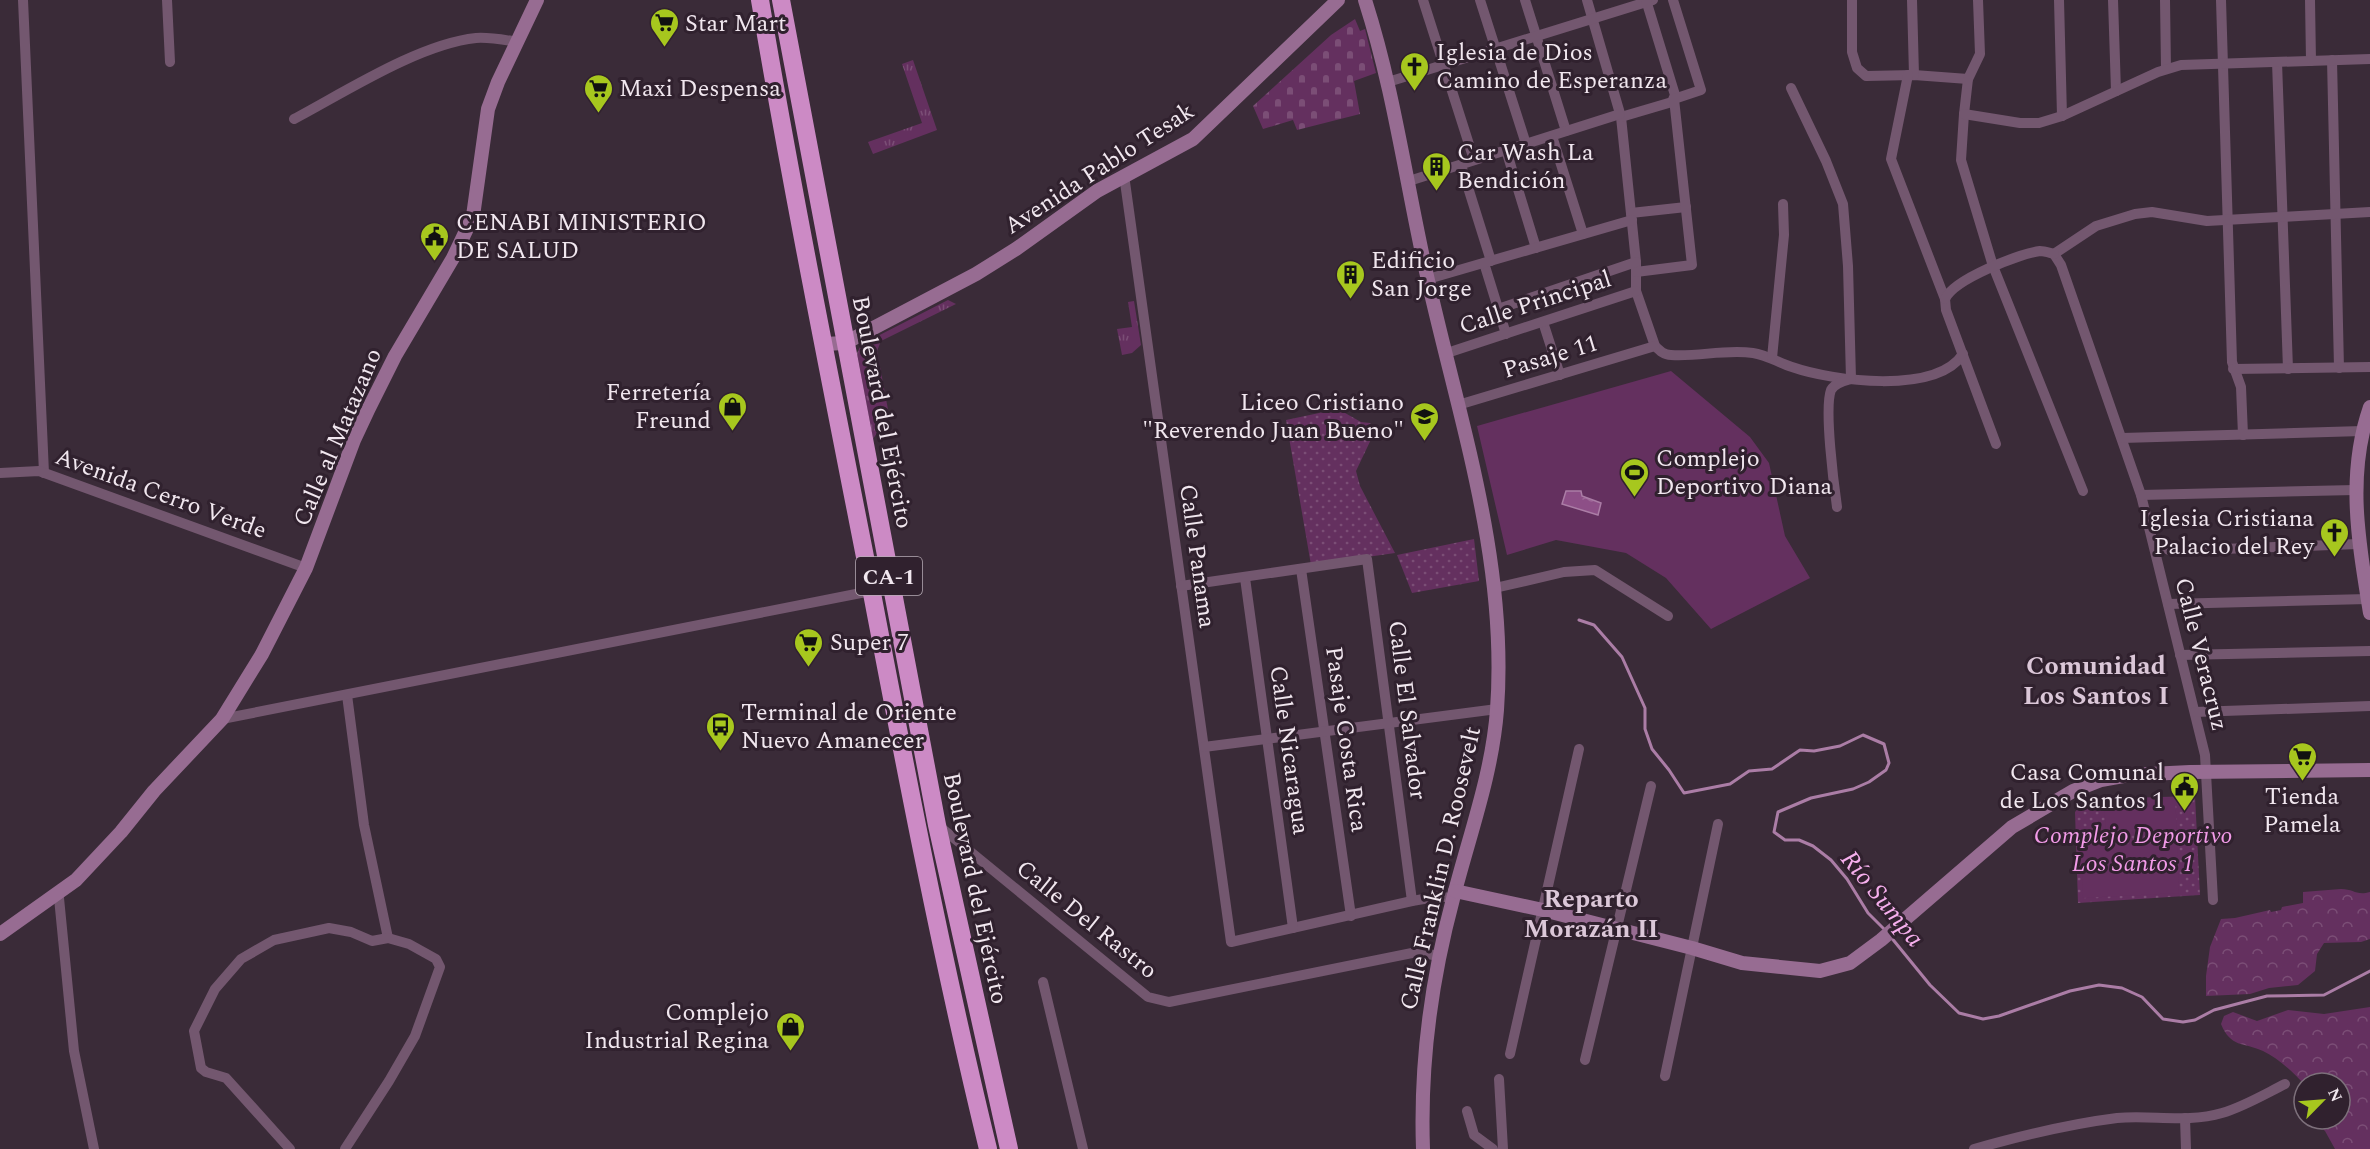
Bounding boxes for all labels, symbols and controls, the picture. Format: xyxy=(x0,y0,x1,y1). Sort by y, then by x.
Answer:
place label: Star Mart xyxy=(685,6,787,42)
supermarket icon: Star Mart xyxy=(648,7,680,49)
place label: Iglesia de Dios Camino de Esperanza xyxy=(1436,35,1667,99)
church icon: Iglesia de Dios Camino de Esperanza xyxy=(1399,50,1431,92)
place label: Maxi Despensa xyxy=(619,71,781,107)
supermarket icon: Maxi Despensa xyxy=(582,72,614,114)
street label: Avenida Pablo Tesak xyxy=(997,94,1202,244)
place label: Car Wash La Bendición xyxy=(1457,135,1594,199)
building icon: Car Wash La Bendición xyxy=(1420,150,1452,192)
place label: CENABI MINISTERIO DE SALUD xyxy=(456,205,707,269)
public building icon: CENABI MINISTERIO DE SALUD xyxy=(419,220,451,262)
place label: Edificio San Jorge xyxy=(1371,243,1472,307)
building icon: Edificio San Jorge xyxy=(1334,258,1366,300)
street label: Calle Principal xyxy=(1454,261,1616,345)
street label: Boulevard del Ejército xyxy=(842,293,922,532)
street label: Pasaje 11 xyxy=(1498,325,1602,388)
street label: Calle al Matazano xyxy=(284,343,392,532)
place label: Ferretería Freund xyxy=(606,375,711,439)
place label: Liceo Cristiano "Reverendo Juan Bueno" xyxy=(1142,385,1404,449)
shop icon: Ferretería Freund xyxy=(716,390,748,432)
school or university icon: Liceo Cristiano "Reverendo Juan Bueno" xyxy=(1409,400,1441,442)
street label: Avenida Cerro Verde xyxy=(50,439,271,549)
place label: Complejo Deportivo Diana xyxy=(1656,441,1833,505)
sports icon: Complejo Deportivo Diana xyxy=(1619,456,1651,498)
street label: Calle Panama xyxy=(1169,482,1225,631)
place label: Iglesia Cristiana Palacio del Rey xyxy=(2140,501,2315,565)
church icon: Iglesia Cristiana Palacio del Rey xyxy=(2319,516,2351,558)
road number: CA-1 xyxy=(856,557,922,595)
street label: Calle Veracruz xyxy=(2165,574,2237,735)
street label: Calle El Salvador xyxy=(1378,618,1436,802)
place label: Super 7 xyxy=(830,625,909,661)
supermarket icon: Super 7 xyxy=(793,626,825,668)
street label: Pasaje Costa Rica xyxy=(1315,644,1377,835)
district label: Comunidad Los Santos I xyxy=(2023,646,2169,716)
street label: Calle Nicaragua xyxy=(1259,663,1319,837)
place label: Terminal de Oriente Nuevo Amanecer xyxy=(741,695,957,759)
bus stop icon: Terminal de Oriente Nuevo Amanecer xyxy=(704,710,736,752)
street label: Calle Franklin D. Roosevelt xyxy=(1391,723,1491,1014)
supermarket icon: Tienda Pamela xyxy=(2286,740,2318,782)
place label: Casa Comunal de Los Santos 1 xyxy=(2000,755,2164,819)
street label: Boulevard del Ejército xyxy=(933,769,1017,1007)
public building icon: Casa Comunal de Los Santos 1 xyxy=(2169,770,2201,812)
place label: Tienda Pamela xyxy=(2263,779,2341,843)
park label: Complejo Deportivo Los Santos 1 xyxy=(2034,818,2232,882)
water label: Río Sumpa xyxy=(1830,841,1934,956)
street label: Calle Del Rastro xyxy=(1008,851,1165,988)
district label: Reparto Morazán II xyxy=(1523,879,1659,949)
place label: Complejo Industrial Regina xyxy=(585,995,769,1059)
shop icon: Complejo Industrial Regina xyxy=(774,1010,806,1052)
north arrow xyxy=(2292,1071,2352,1131)
text: N xyxy=(2321,1084,2348,1106)

